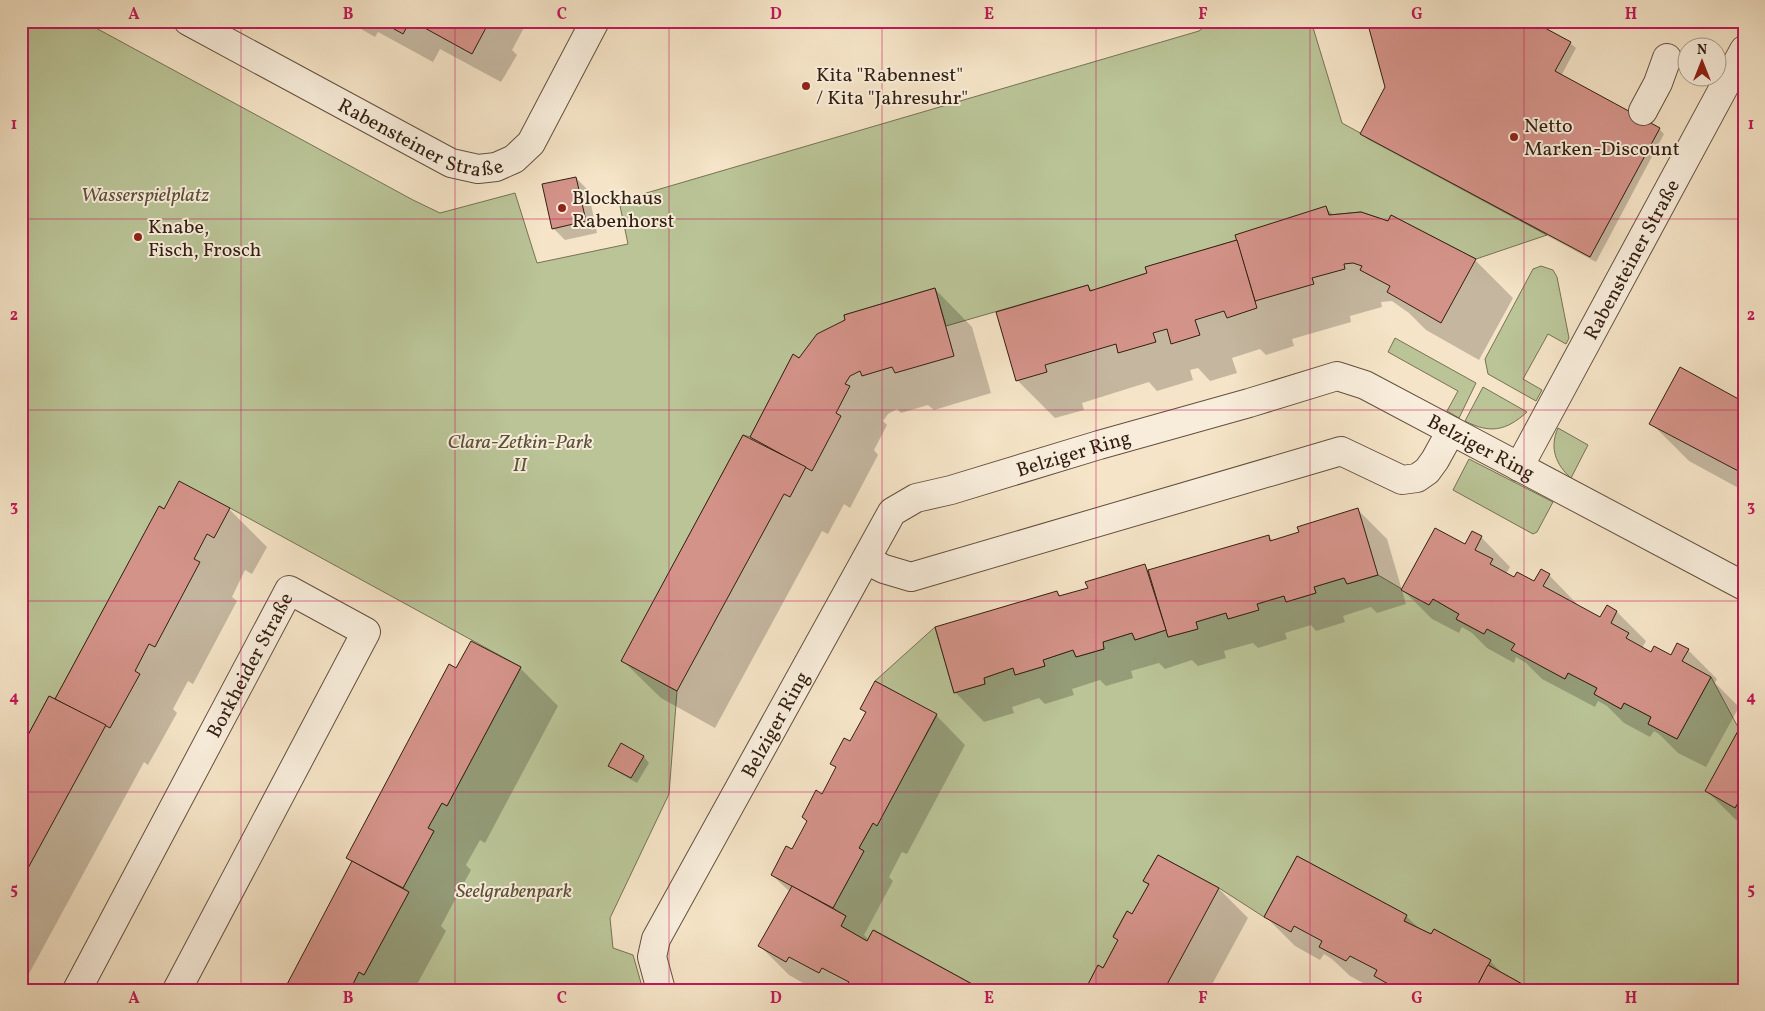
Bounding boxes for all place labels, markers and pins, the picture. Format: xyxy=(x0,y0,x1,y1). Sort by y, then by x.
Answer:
place label: Kita "Rabennest" / Kita "Jahresuhr" xyxy=(816,62,968,113)
marker: Kita "Rabennest" / Kita "Jahresuhr" xyxy=(800,80,812,92)
place label: Netto Marken-Discount xyxy=(1524,113,1680,164)
marker: Netto Marken-Discount xyxy=(1508,131,1520,143)
place label: Blockhaus Rabenhorst xyxy=(572,185,675,236)
marker: Blockhaus Rabenhorst xyxy=(556,202,568,214)
place label: Knabe, Fisch, Frosch xyxy=(148,214,261,265)
marker: Knabe, Fisch, Frosch xyxy=(132,231,144,243)

